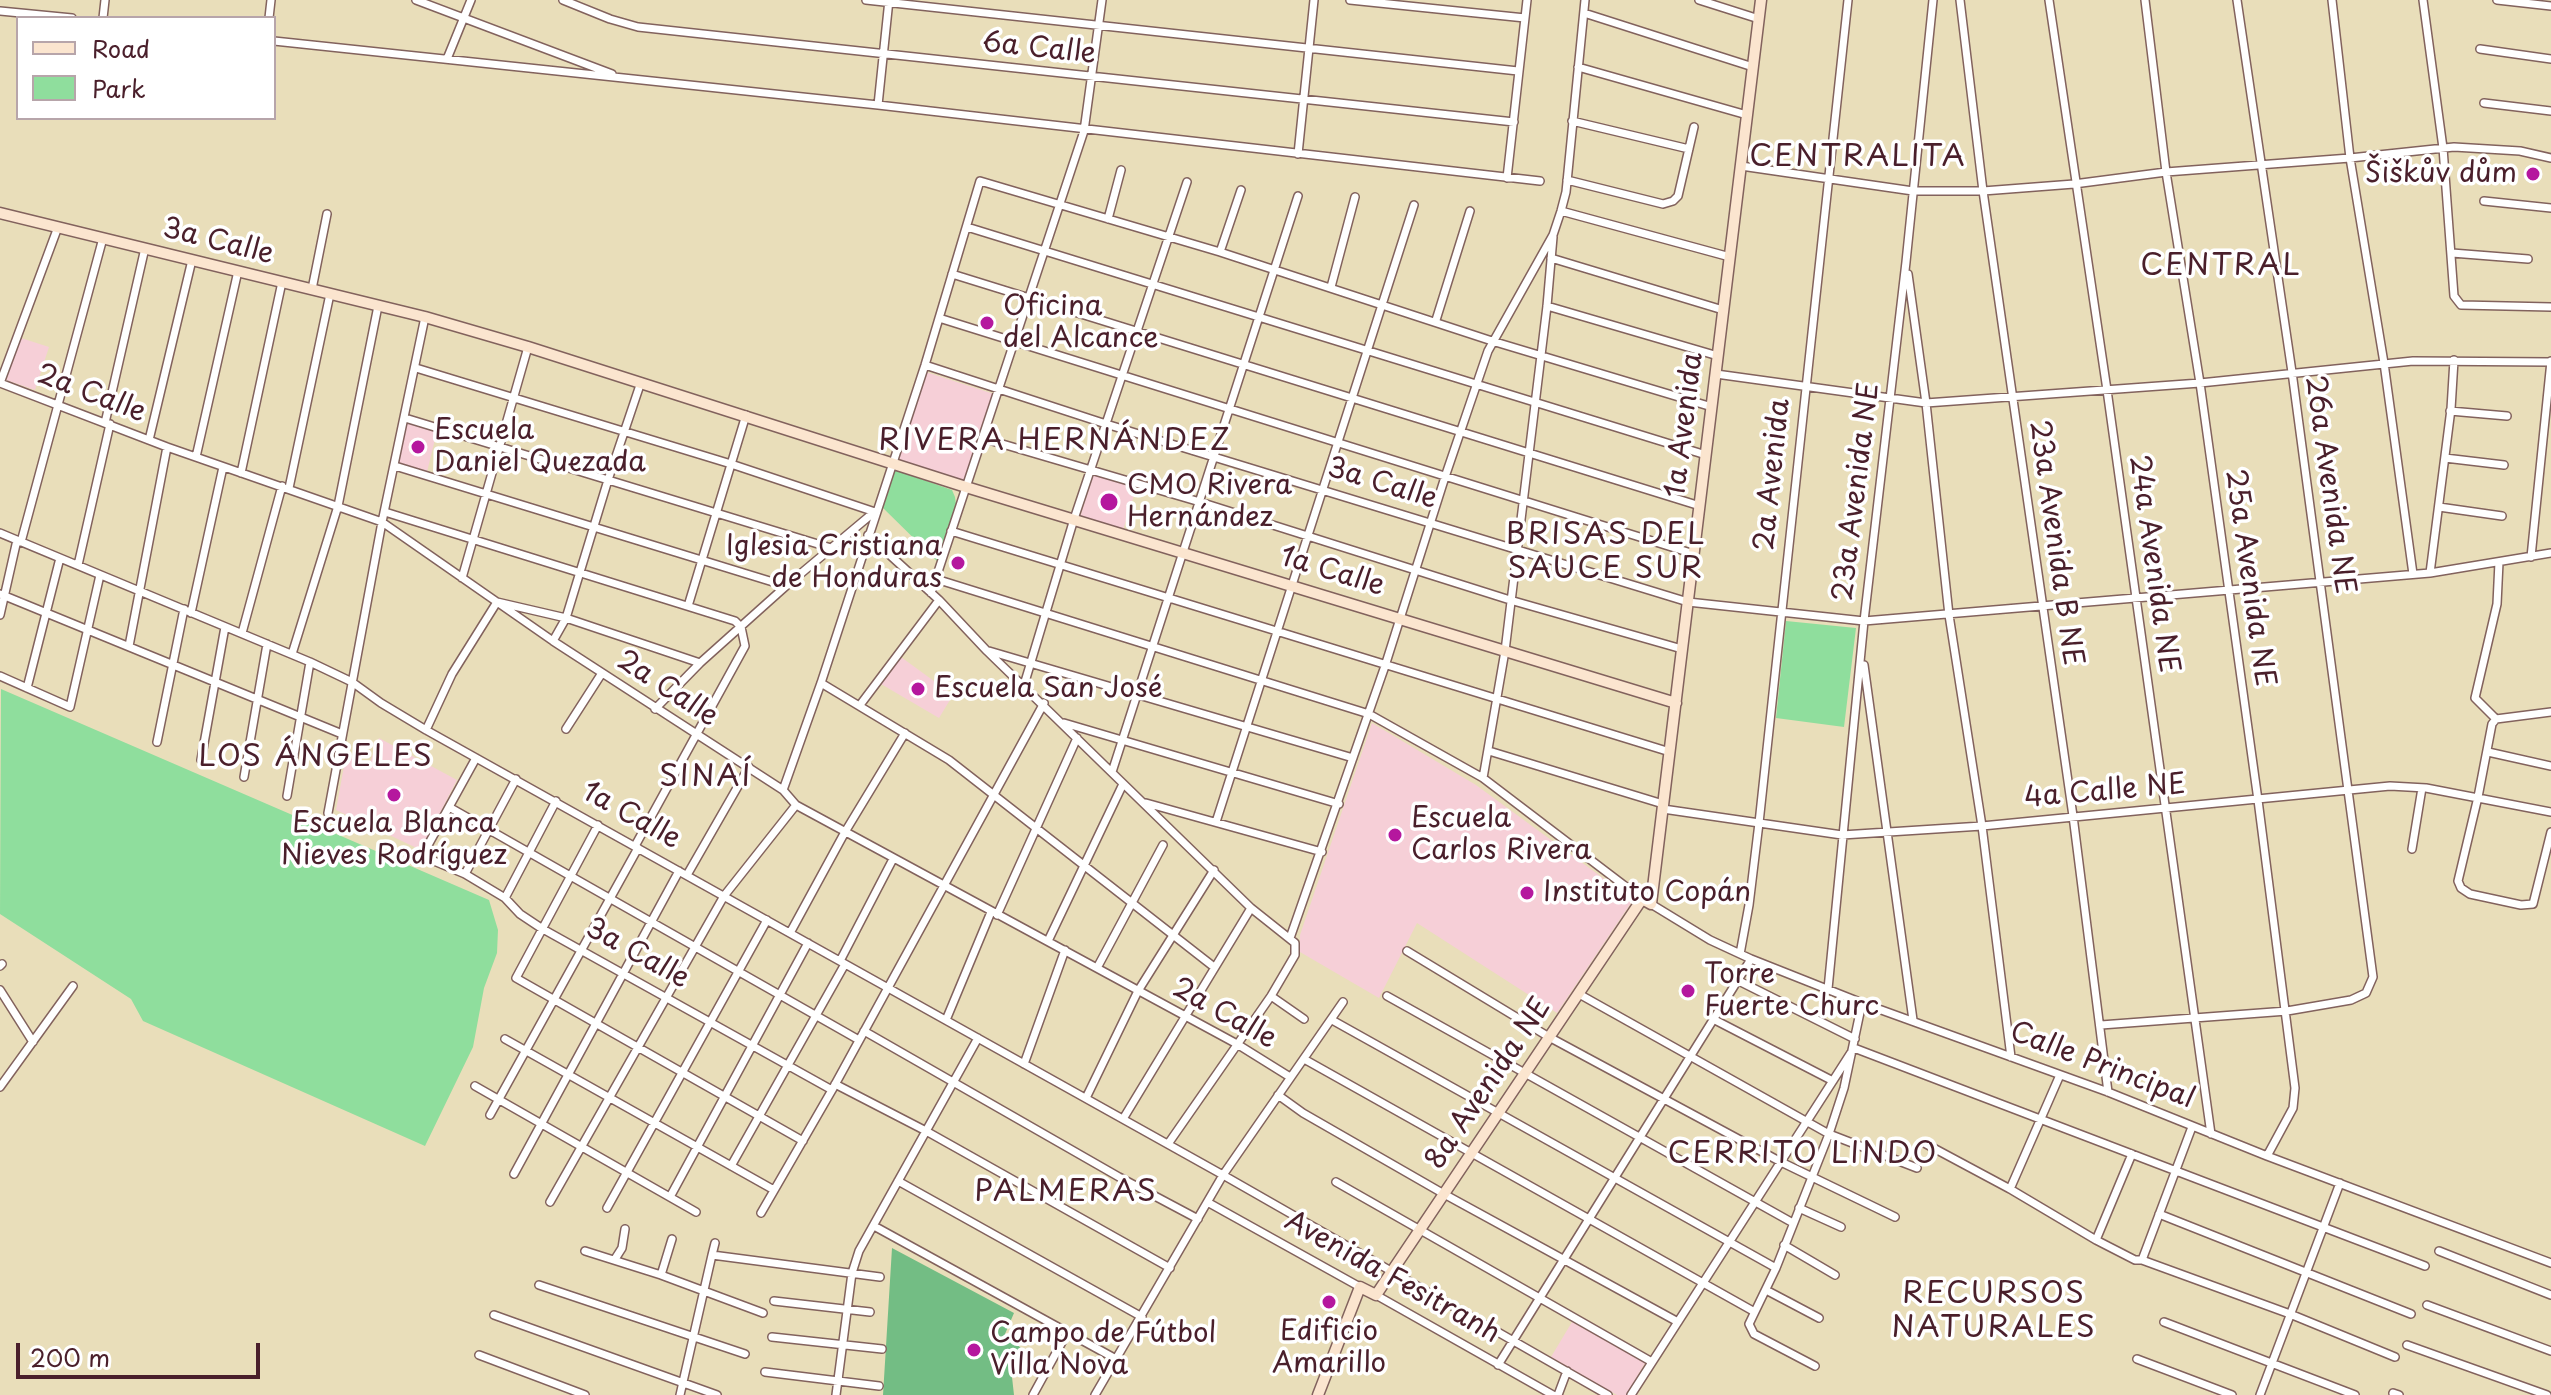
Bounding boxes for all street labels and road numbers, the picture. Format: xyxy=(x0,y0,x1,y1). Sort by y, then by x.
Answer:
street label: 6a Calle xyxy=(980,26,1098,72)
street label: 3a Calle xyxy=(159,212,277,272)
street label: 1a Avenida xyxy=(1659,350,1711,500)
street label: 2a Calle xyxy=(32,358,150,430)
street label: 26a Avenida NE xyxy=(2297,373,2361,597)
street label: 23a Avenida NE xyxy=(1827,381,1887,603)
street label: 2a Avenida xyxy=(1748,397,1798,553)
street label: 23a Avenida B NE xyxy=(2021,418,2089,668)
street label: 3a Calle xyxy=(1323,451,1441,517)
street label: 24a Avenida NE xyxy=(2121,453,2185,675)
street label: 25a Avenida NE xyxy=(2217,467,2281,689)
street label: 1a Calle xyxy=(1276,540,1388,604)
street label: 2a Calle xyxy=(610,644,724,734)
street label: 4a Calle NE xyxy=(2023,768,2187,816)
street label: 1a Calle xyxy=(576,775,686,857)
street label: 3a Calle xyxy=(579,912,695,996)
street label: 2a Calle xyxy=(1166,972,1282,1056)
street label: 8a Avenida NE xyxy=(1419,992,1559,1176)
street label: Calle Principal xyxy=(2005,1015,2199,1117)
street label: Avenida Fesitranh xyxy=(1279,1205,1505,1351)

